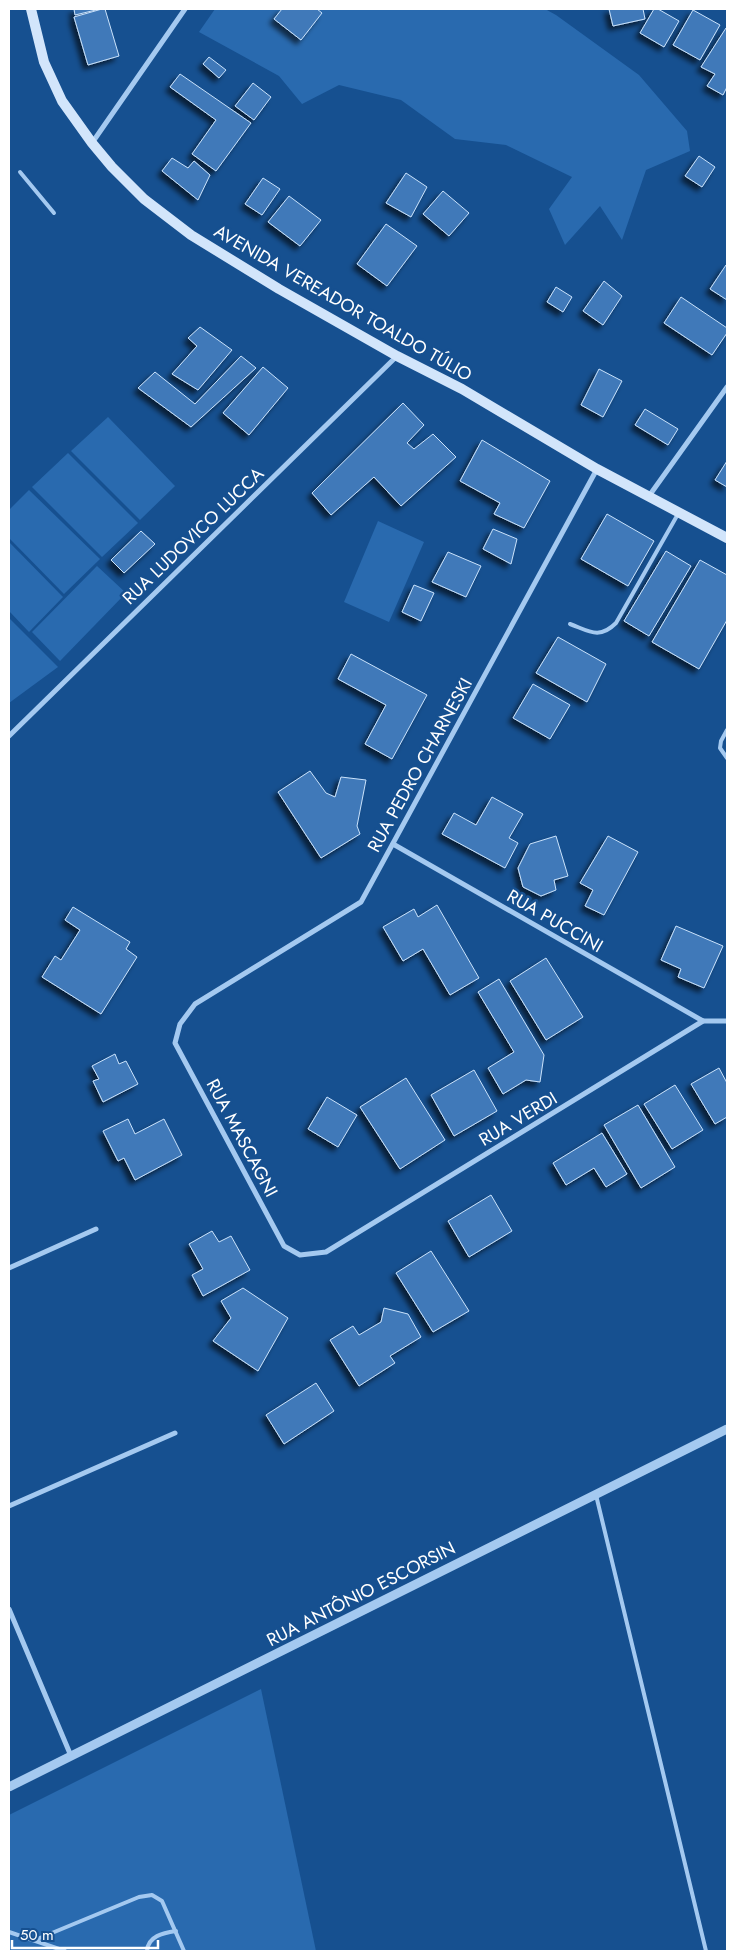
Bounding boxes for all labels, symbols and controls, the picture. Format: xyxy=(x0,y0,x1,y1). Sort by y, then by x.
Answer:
street label: AVENIDA VEREADOR TOALDO TÚLIO xyxy=(209,218,477,388)
street label: RUA LUDOVICO LUCCA xyxy=(116,461,270,611)
street label: RUA PEDRO CHARNESKI xyxy=(361,673,479,857)
street label: RUA PUCCINI xyxy=(502,883,608,959)
street label: RUA MASCAGNI xyxy=(200,1074,284,1202)
street label: RUA VERDI xyxy=(474,1085,562,1153)
street label: RUA ANTÔNIO ESCORSIN xyxy=(262,1535,460,1653)
scale bar xyxy=(12,1918,159,1950)
text: 50 m xyxy=(20,1924,54,1946)

